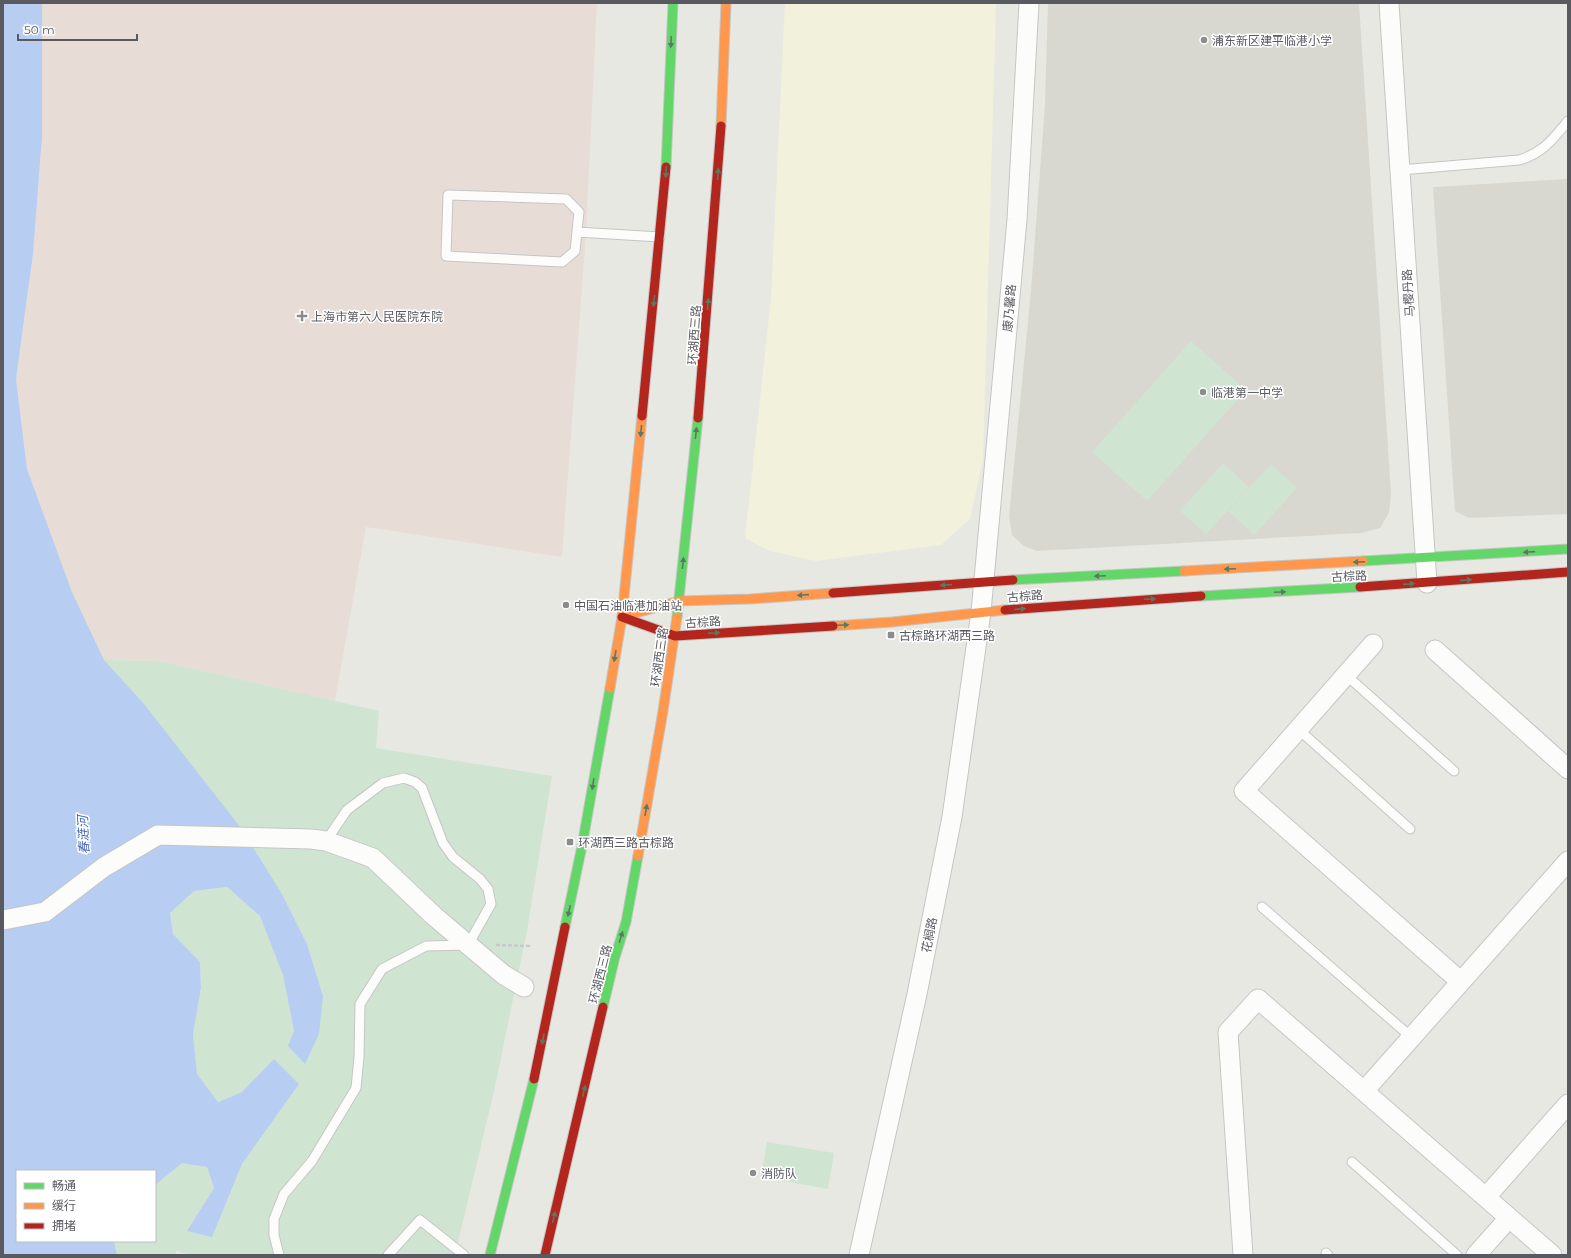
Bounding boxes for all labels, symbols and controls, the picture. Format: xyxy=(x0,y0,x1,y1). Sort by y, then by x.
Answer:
scale bar xyxy=(18,16,137,42)
text: 50 m xyxy=(24,22,55,37)
place label: 浦东新区建平临港小学 xyxy=(1212,33,1332,48)
marker: 浦东新区建平临港小学 xyxy=(1199,35,1209,45)
one-way arrow xyxy=(668,36,675,48)
one-way arrow xyxy=(663,166,670,178)
one-way arrow xyxy=(714,168,721,180)
street label: 马樱丹路 xyxy=(1399,269,1417,317)
street label: 康乃馨路 xyxy=(999,283,1019,333)
one-way arrow xyxy=(651,295,657,307)
one-way arrow xyxy=(704,298,711,310)
street label: 环湖西三路 xyxy=(684,305,704,365)
place label: 上海市第六人民医院东院 xyxy=(311,309,443,324)
marker: 上海市第六人民医院东院 xyxy=(296,310,308,322)
place label: 临港第一中学 xyxy=(1211,385,1283,400)
marker: 临港第一中学 xyxy=(1198,387,1208,397)
one-way arrow xyxy=(637,425,644,437)
one-way arrow xyxy=(693,427,699,439)
one-way arrow xyxy=(1523,548,1535,555)
one-way arrow xyxy=(679,557,686,569)
one-way arrow xyxy=(1353,558,1365,565)
one-way arrow xyxy=(1224,565,1236,572)
street label: 古棕路 xyxy=(1331,568,1367,584)
one-way arrow xyxy=(1094,572,1106,579)
one-way arrow xyxy=(1460,576,1472,583)
one-way arrow xyxy=(940,581,952,588)
one-way arrow xyxy=(1403,581,1415,588)
street label: 古棕路 xyxy=(1006,587,1044,605)
one-way arrow xyxy=(1274,588,1286,595)
one-way arrow xyxy=(797,592,809,599)
one-way arrow xyxy=(1144,596,1157,602)
place label: 中国石油临港加油站 xyxy=(574,598,682,613)
marker: 中国石油临港加油站 xyxy=(561,600,571,610)
one-way arrow xyxy=(1014,605,1026,612)
street label: 古棕路 xyxy=(685,613,721,631)
one-way arrow xyxy=(837,622,849,629)
street label: 环湖西三路 xyxy=(647,626,671,688)
place label: 古棕路环湖西三路 xyxy=(899,628,995,643)
one-way arrow xyxy=(708,630,720,637)
marker: 古棕路环湖西三路 xyxy=(886,630,896,640)
one-way arrow xyxy=(611,649,617,662)
one-way arrow xyxy=(590,778,596,790)
one-way arrow xyxy=(643,803,649,816)
water label: 春涟河 xyxy=(74,812,92,855)
place label: 环湖西三路古棕路 xyxy=(578,835,674,850)
marker: 环湖西三路古棕路 xyxy=(565,837,575,847)
one-way arrow xyxy=(565,905,571,918)
street label: 花榈路 xyxy=(918,916,940,954)
one-way arrow xyxy=(618,931,624,943)
street label: 环湖西三路 xyxy=(585,943,615,1005)
one-way arrow xyxy=(539,1033,545,1045)
one-way arrow xyxy=(582,1084,588,1097)
place label: 消防队 xyxy=(761,1166,797,1181)
marker: 消防队 xyxy=(748,1168,758,1178)
legend xyxy=(16,1170,156,1242)
text: 畅通 xyxy=(52,1178,76,1193)
text: 缓行 xyxy=(52,1198,76,1213)
one-way arrow xyxy=(552,1211,558,1223)
text: 拥堵 xyxy=(52,1218,76,1233)

